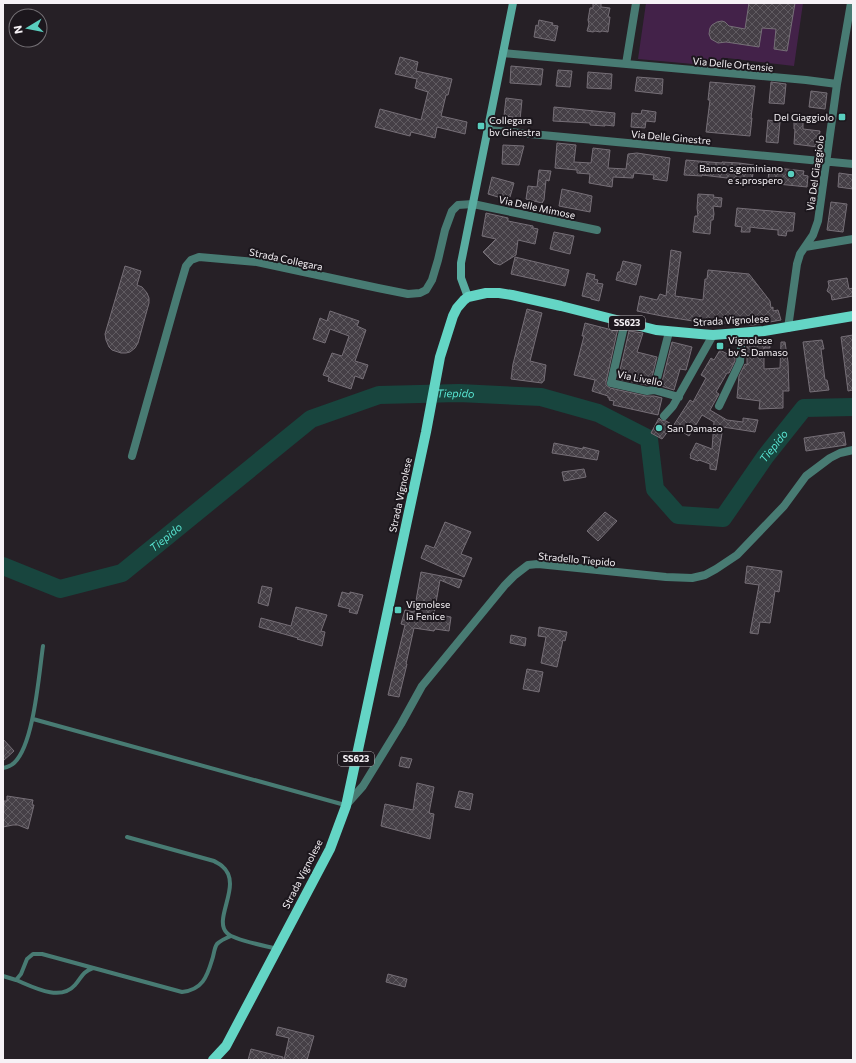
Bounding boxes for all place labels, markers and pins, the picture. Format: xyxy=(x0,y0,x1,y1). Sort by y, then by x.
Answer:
place label: Del Giaggiolo xyxy=(774,111,834,123)
marker: Del Giaggiolo xyxy=(837,112,847,122)
place label: Collegara bv Ginestra xyxy=(489,114,541,138)
marker: Collegara bv Ginestra xyxy=(476,121,486,131)
place label: Banco s.geminiano e s.prospero xyxy=(699,162,783,186)
marker: Banco s.geminiano e s.prospero xyxy=(786,169,796,179)
place label: Vignolese bv S. Damaso xyxy=(728,334,788,358)
marker: Vignolese bv S. Damaso xyxy=(715,341,725,351)
place label: San Damaso xyxy=(667,422,723,434)
marker: San Damaso xyxy=(654,423,664,433)
place label: Vignolese la Fenice xyxy=(406,598,450,622)
marker: Vignolese la Fenice xyxy=(393,605,403,615)

